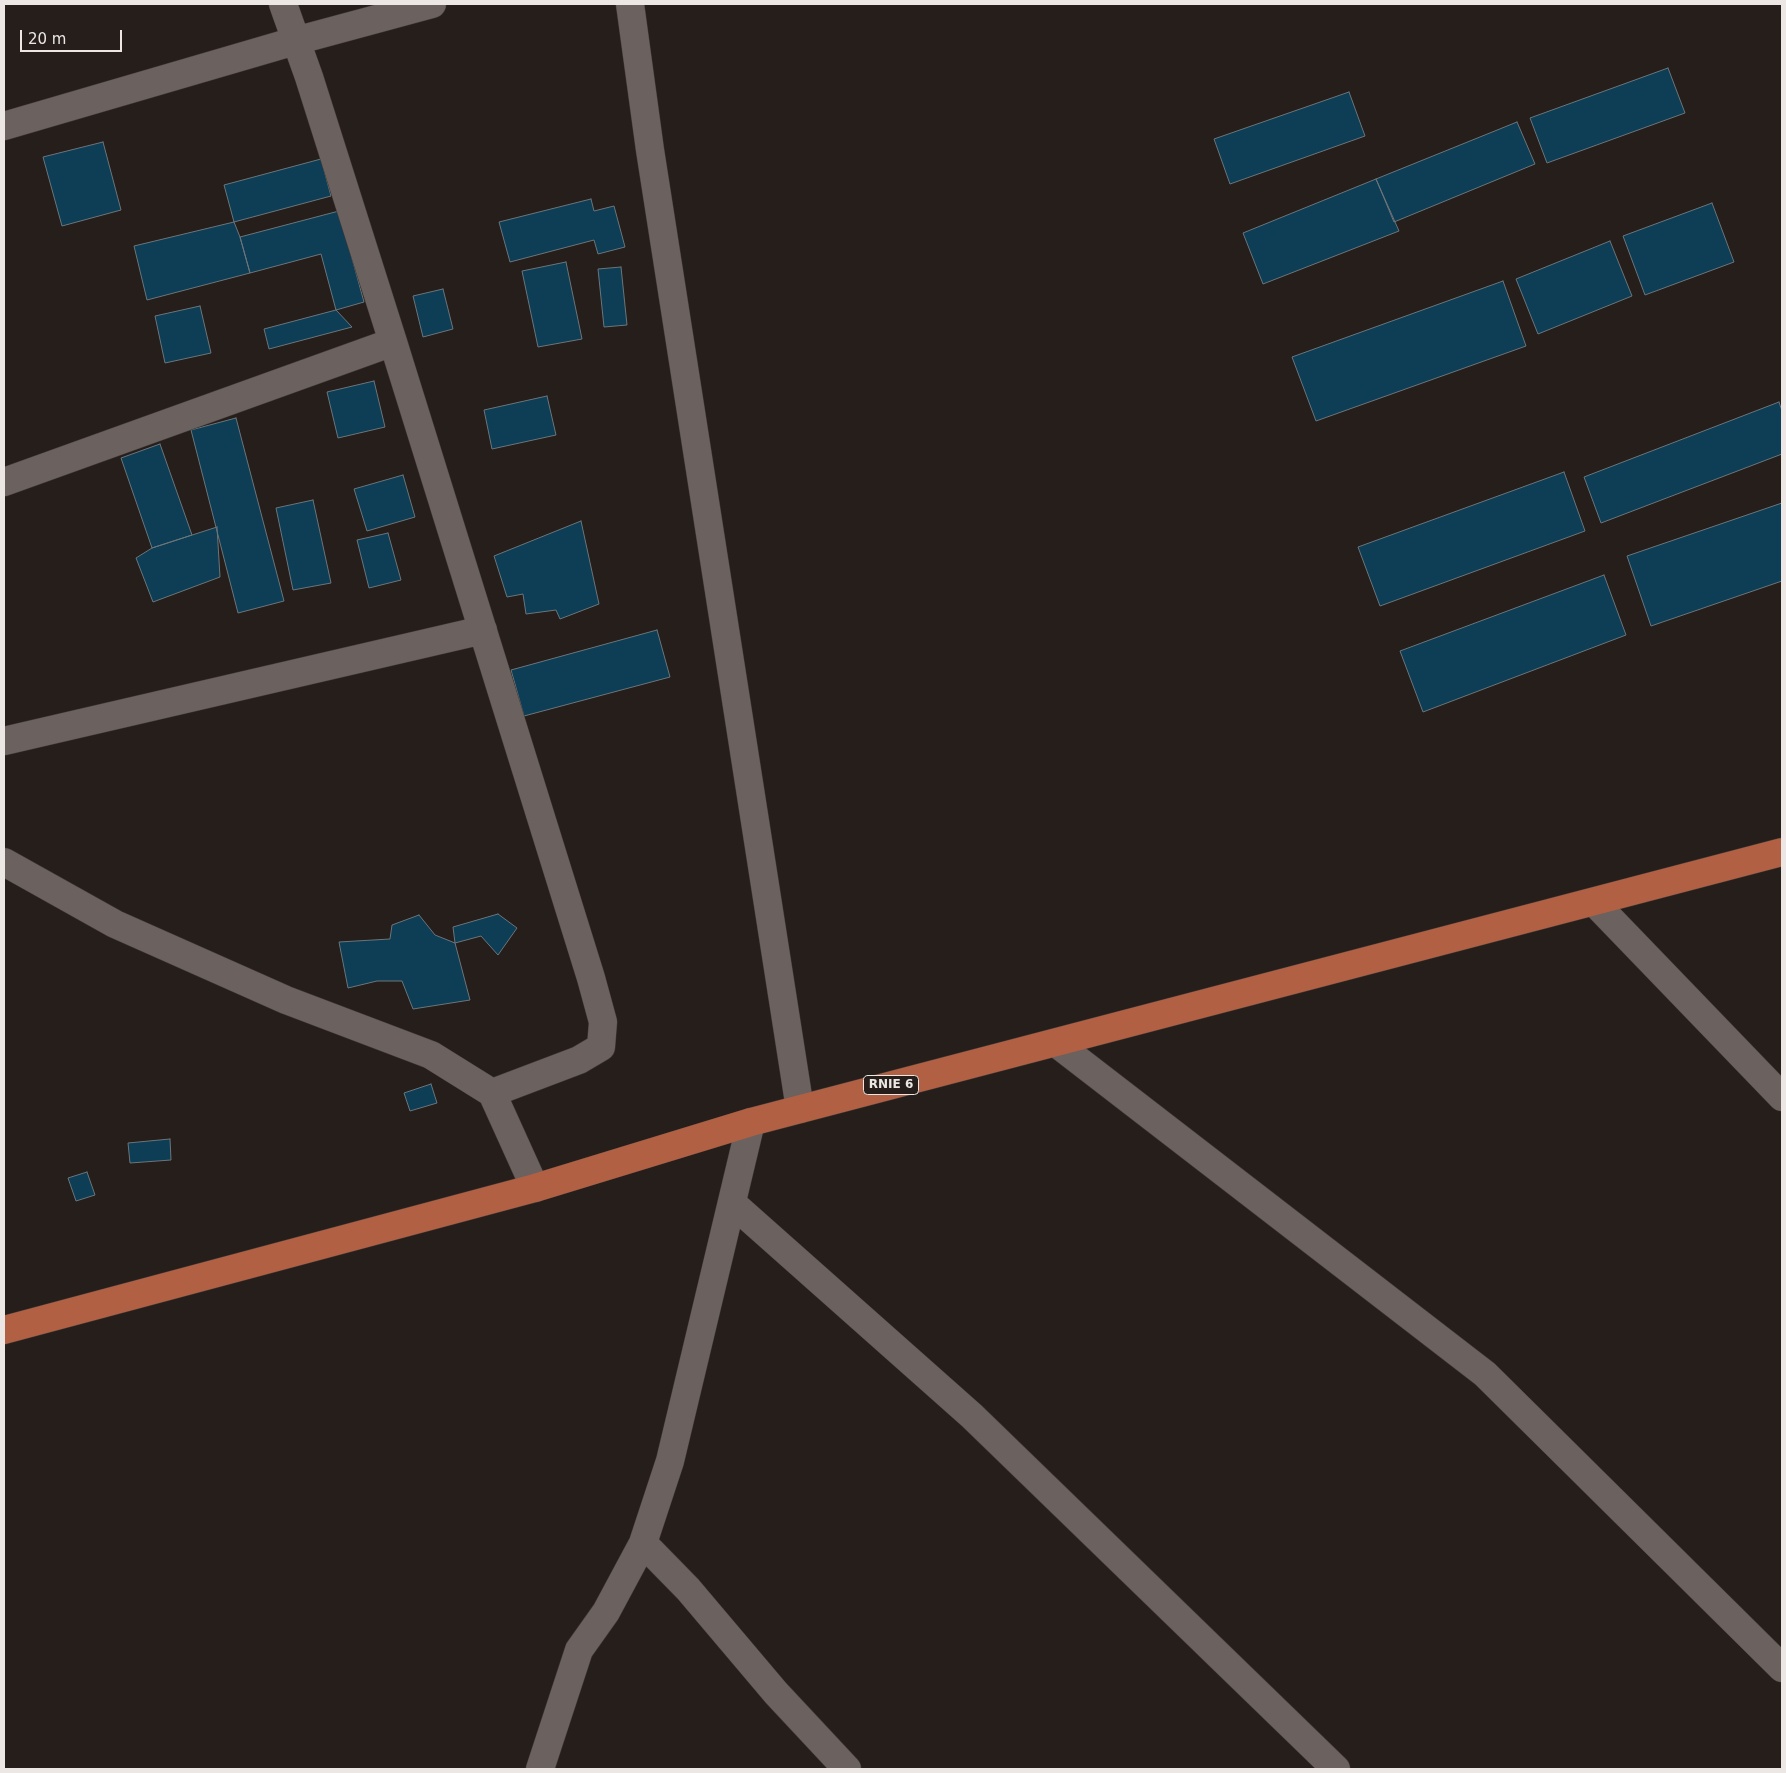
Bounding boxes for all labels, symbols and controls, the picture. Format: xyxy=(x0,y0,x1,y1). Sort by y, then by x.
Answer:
scale bar xyxy=(22,20,125,52)
text: 20 m xyxy=(28,30,66,48)
road number: RNIE 6 xyxy=(864,1076,918,1094)

